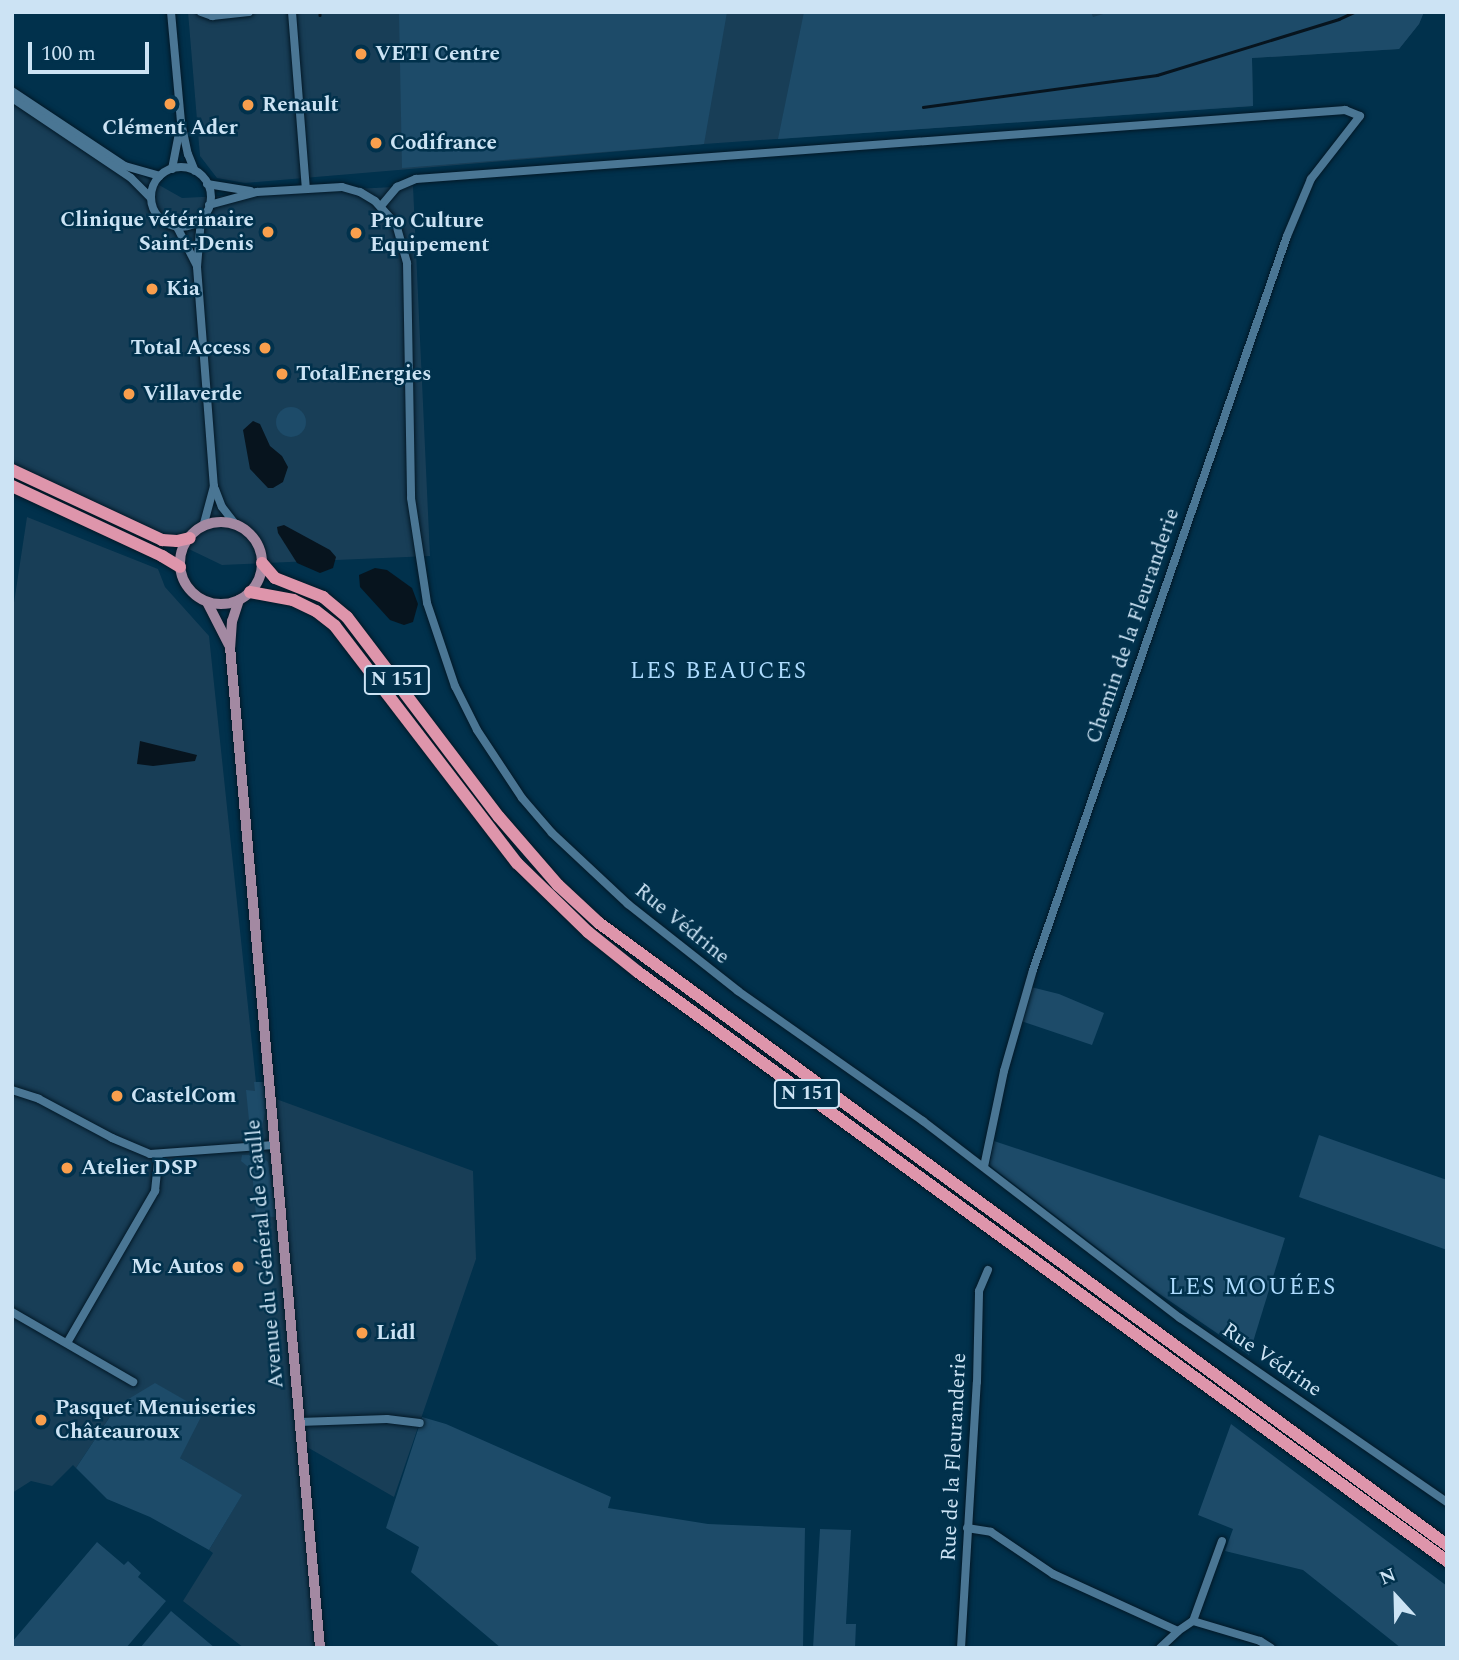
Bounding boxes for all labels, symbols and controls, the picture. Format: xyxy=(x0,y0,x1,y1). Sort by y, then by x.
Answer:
scale bar xyxy=(32,28,152,72)
text: 100 m xyxy=(41,38,96,70)
place label: VETI Centre xyxy=(375,41,500,67)
marker: VETI Centre xyxy=(353,46,369,62)
place label: Renault xyxy=(262,92,339,118)
marker: Clément Ader xyxy=(162,96,178,112)
marker: Renault xyxy=(240,97,256,113)
place label: Clément Ader xyxy=(102,115,238,141)
place label: Codifrance xyxy=(390,130,497,156)
marker: Codifrance xyxy=(368,135,384,151)
place label: Clinique vétérinaire Saint-Denis xyxy=(60,207,254,257)
place label: Pro Culture Equipement xyxy=(370,208,489,258)
marker: Clinique vétérinaire Saint-Denis xyxy=(260,224,276,240)
marker: Pro Culture Equipement xyxy=(348,225,364,241)
place label: Kia xyxy=(166,276,200,302)
marker: Kia xyxy=(144,281,160,297)
place label: Total Access xyxy=(131,335,251,361)
marker: Total Access xyxy=(257,340,273,356)
place label: TotalEnergies xyxy=(296,361,431,387)
marker: TotalEnergies xyxy=(274,366,290,382)
place label: Villaverde xyxy=(143,381,242,407)
marker: Villaverde xyxy=(121,386,137,402)
street label: Chemin de la Fleuranderie xyxy=(1081,505,1185,747)
district label: LES BEAUCES xyxy=(631,658,807,686)
road number: N 151 xyxy=(364,664,430,695)
street label: Rue Védrine xyxy=(629,878,735,970)
road number: N 151 xyxy=(774,1078,840,1110)
place label: CastelCom xyxy=(131,1083,236,1109)
marker: CastelCom xyxy=(109,1088,125,1104)
street label: Avenue du Général de Gaulle xyxy=(241,1118,289,1390)
place label: Atelier DSP xyxy=(81,1155,197,1181)
marker: Atelier DSP xyxy=(59,1160,75,1176)
place label: Mc Autos xyxy=(131,1254,224,1280)
marker: Mc Autos xyxy=(230,1259,246,1275)
district label: LES MOUÉES xyxy=(1170,1274,1336,1302)
street label: Rue Védrine xyxy=(1217,1317,1327,1403)
place label: Lidl xyxy=(376,1320,416,1346)
marker: Lidl xyxy=(354,1325,370,1341)
street label: Rue de la Fleuranderie xyxy=(936,1352,972,1562)
place label: Pasquet Menuiseries Châteauroux xyxy=(55,1395,256,1445)
marker: Pasquet Menuiseries Châteauroux xyxy=(33,1412,49,1428)
text: N xyxy=(1375,1561,1401,1593)
north arrow xyxy=(1361,1562,1431,1632)

